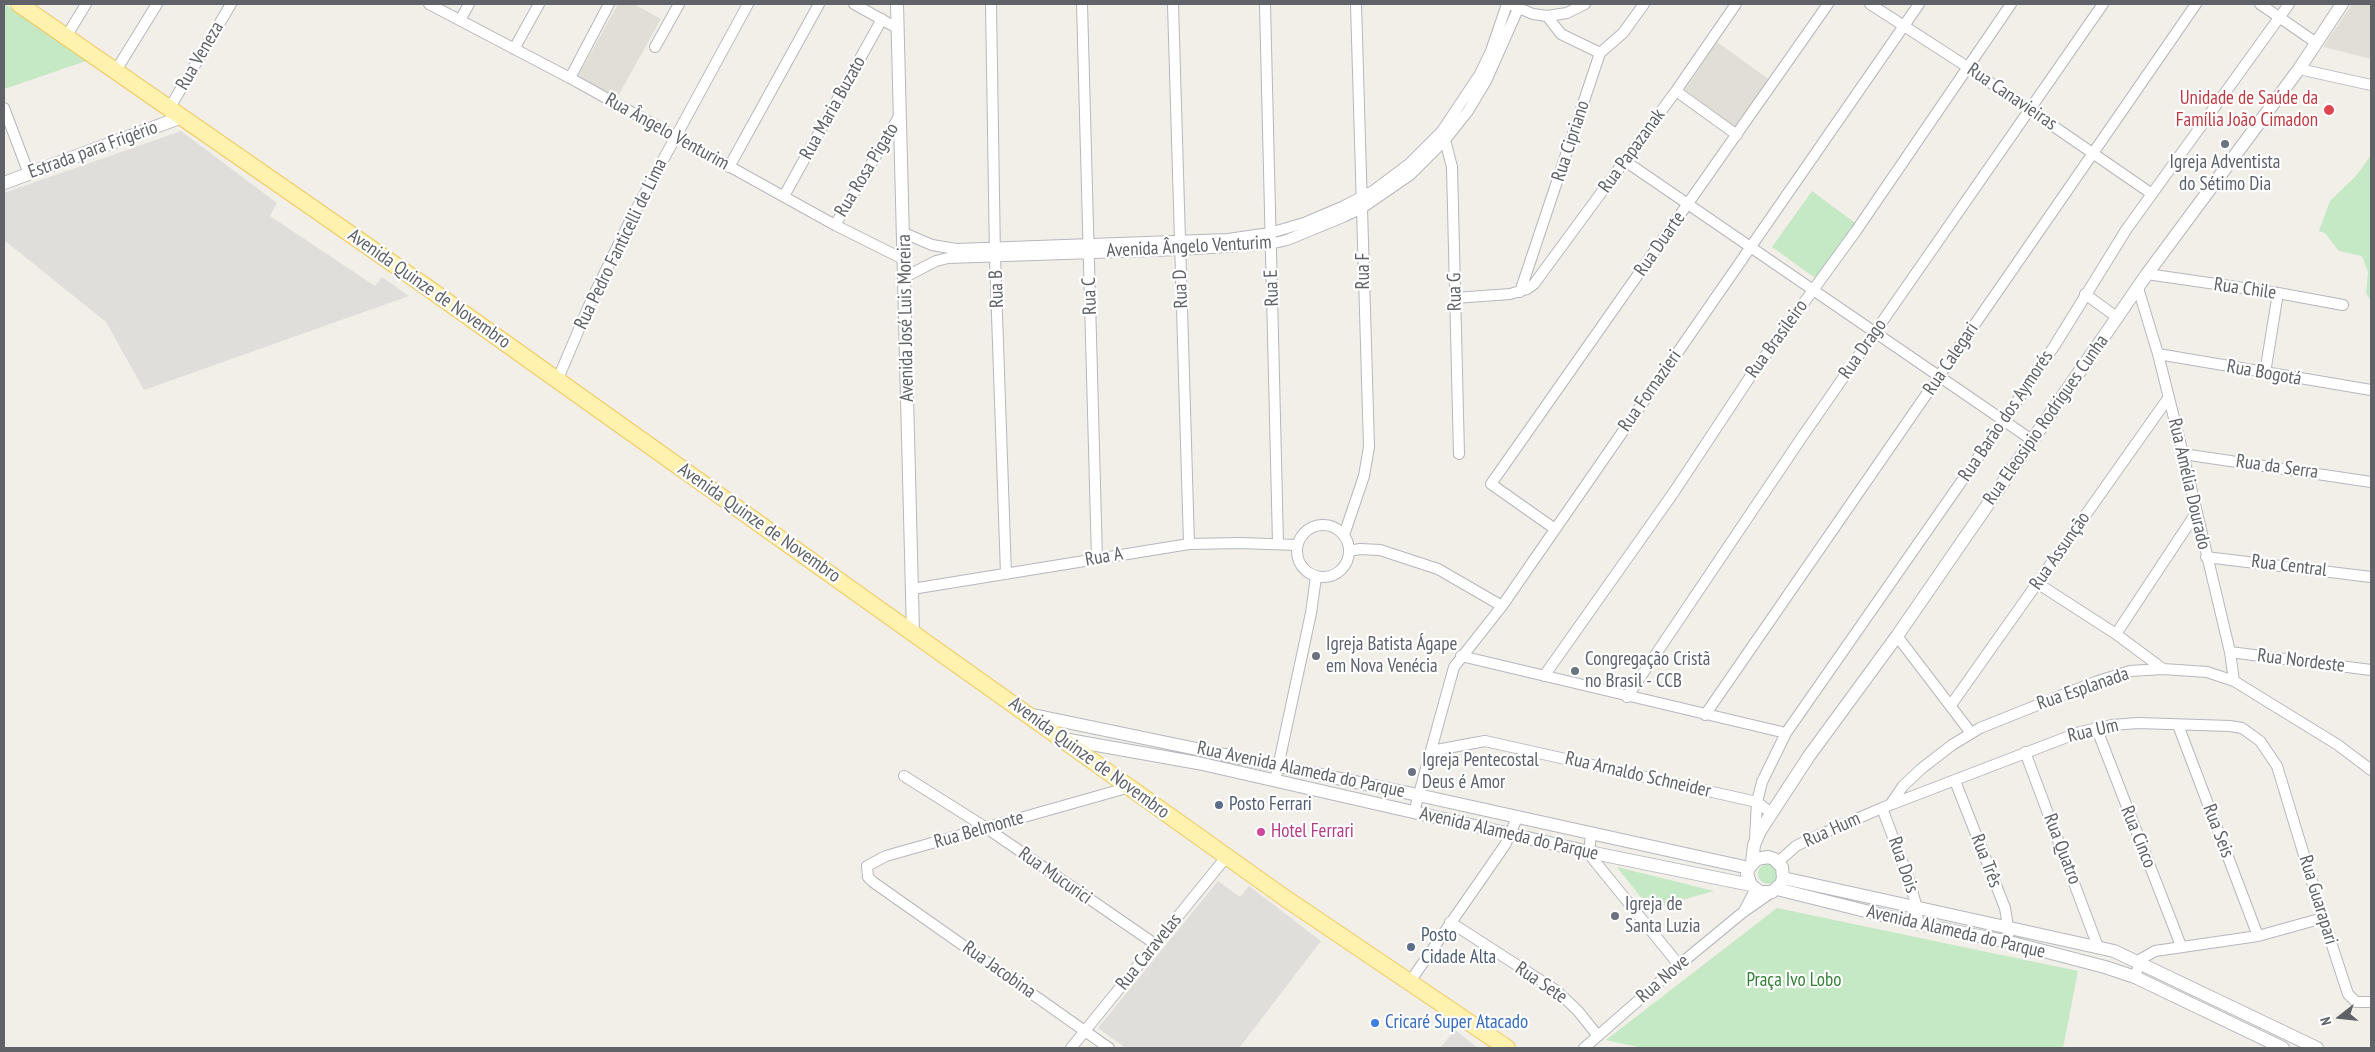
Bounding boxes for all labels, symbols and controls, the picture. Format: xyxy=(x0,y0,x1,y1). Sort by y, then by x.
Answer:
street label: Rua Veneza xyxy=(171,18,229,94)
street label: Rua Maria Buzato xyxy=(795,52,871,164)
street label: Rua Canavieiras xyxy=(1963,59,2061,135)
place label: Unidade de Saúde da Família João Cimadon xyxy=(2176,88,2318,132)
street label: Rua Ângelo Venturim xyxy=(601,89,733,175)
street label: Rua Cipriano xyxy=(1547,98,1595,184)
marker: Unidade de Saúde da Família João Cimadon xyxy=(2322,103,2336,117)
street label: Rua Papazanak xyxy=(1594,105,1670,197)
street label: Estrada para Frigério xyxy=(25,116,161,184)
street label: Rua Rosa Pigato xyxy=(830,119,904,221)
marker: Igreja Adventista do Sétimo Dia xyxy=(2219,138,2231,150)
place label: Igreja Adventista do Sétimo Dia xyxy=(2170,152,2280,196)
street label: Rua Pedro Fanticelli de Lima xyxy=(570,155,672,333)
street label: Rua Duarte xyxy=(1630,207,1690,281)
street label: Avenida Quinze de Novembro xyxy=(343,224,515,354)
street label: Avenida Ângelo Venturim xyxy=(1106,231,1272,263)
street label: Avenida José Luis Moreira xyxy=(893,234,919,402)
street label: Rua F xyxy=(1353,253,1375,289)
street label: Rua D xyxy=(1169,269,1193,309)
street label: Rua E xyxy=(1260,269,1284,307)
street label: Rua B xyxy=(985,270,1009,308)
street label: Rua G xyxy=(1443,273,1467,311)
street label: Rua Chile xyxy=(2212,273,2278,305)
street label: Rua C xyxy=(1078,277,1102,315)
street label: Rua Brasileiro xyxy=(1741,295,1813,383)
street label: Rua Drago xyxy=(1834,315,1892,383)
street label: Rua Calegari xyxy=(1919,319,1983,399)
street label: Rua Eleosipio Rodrigues Cunha xyxy=(1979,331,2113,509)
street label: Rua Fornazieri xyxy=(1614,346,1686,436)
street label: Rua Barão dos Aymorés xyxy=(1954,346,2058,486)
street label: Rua Bogotá xyxy=(2225,355,2303,391)
street label: Rua Amélia Dourado xyxy=(2163,416,2215,552)
street label: Rua da Serra xyxy=(2234,450,2320,484)
street label: Avenida Quinze de Novembro xyxy=(673,458,845,588)
street label: Rua Assunção xyxy=(2025,508,2095,594)
street label: Rua A xyxy=(1083,542,1125,572)
street label: Rua Central xyxy=(2250,550,2328,582)
place label: Igreja Batista Ágape em Nova Venécia xyxy=(1326,634,1457,678)
street label: Rua Nordeste xyxy=(2256,644,2346,678)
place label: Congregação Cristã no Brasil - CCB xyxy=(1585,649,1710,693)
marker: Igreja Batista Ágape em Nova Venécia xyxy=(1310,650,1322,662)
street label: Rua Esplanada xyxy=(2034,663,2132,715)
marker: Congregação Cristã no Brasil - CCB xyxy=(1569,665,1581,677)
street label: Avenida Quinze de Novembro xyxy=(1004,692,1174,824)
street label: Rua Um xyxy=(2065,714,2121,748)
street label: Rua Avenida Alameda do Parque xyxy=(1195,737,1407,803)
street label: Rua Arnaldo Schneider xyxy=(1563,747,1713,803)
place label: Igreja Pentecostal Deus é Amor xyxy=(1422,750,1539,794)
marker: Igreja Pentecostal Deus é Amor xyxy=(1406,766,1418,778)
place label: Posto Ferrari xyxy=(1229,794,1312,816)
marker: Posto Ferrari xyxy=(1213,799,1225,811)
street label: Rua Seis xyxy=(2197,801,2239,861)
street label: Avenida Alameda do Parque xyxy=(1417,802,1601,866)
street label: Rua Cinco xyxy=(2115,803,2161,871)
street label: Rua Belmonte xyxy=(932,806,1026,854)
street label: Rua Hum xyxy=(1800,807,1864,853)
street label: Rua Quatro xyxy=(2038,810,2086,888)
place label: Hotel Ferrari xyxy=(1271,821,1354,843)
marker: Hotel Ferrari xyxy=(1255,826,1267,838)
street label: Rua Três xyxy=(1965,831,2007,891)
street label: Rua Dois xyxy=(1883,834,1923,896)
street label: Rua Mucurici xyxy=(1014,842,1096,910)
street label: Rua Guarapari xyxy=(2294,853,2342,947)
place label: Igreja de Santa Luzia xyxy=(1625,894,1700,938)
street label: Avenida Alameda do Parque xyxy=(1864,900,2048,964)
street label: Rua Caravelas xyxy=(1111,909,1187,995)
marker: Igreja de Santa Luzia xyxy=(1609,910,1621,922)
place label: Posto Cidade Alta xyxy=(1421,925,1496,969)
street label: Rua Jacobina xyxy=(958,937,1040,1003)
marker: Posto Cidade Alta xyxy=(1405,941,1417,953)
street label: Rua Nove xyxy=(1632,950,1694,1008)
street label: Rua Sete xyxy=(1511,957,1571,1009)
park label: Praça Ivo Lobo xyxy=(1747,970,1841,992)
north arrow xyxy=(2315,992,2365,1042)
place label: Cricaré Super Atacado xyxy=(1385,1012,1528,1034)
text: N xyxy=(2316,1015,2335,1027)
marker: Cricaré Super Atacado xyxy=(1369,1017,1381,1029)

